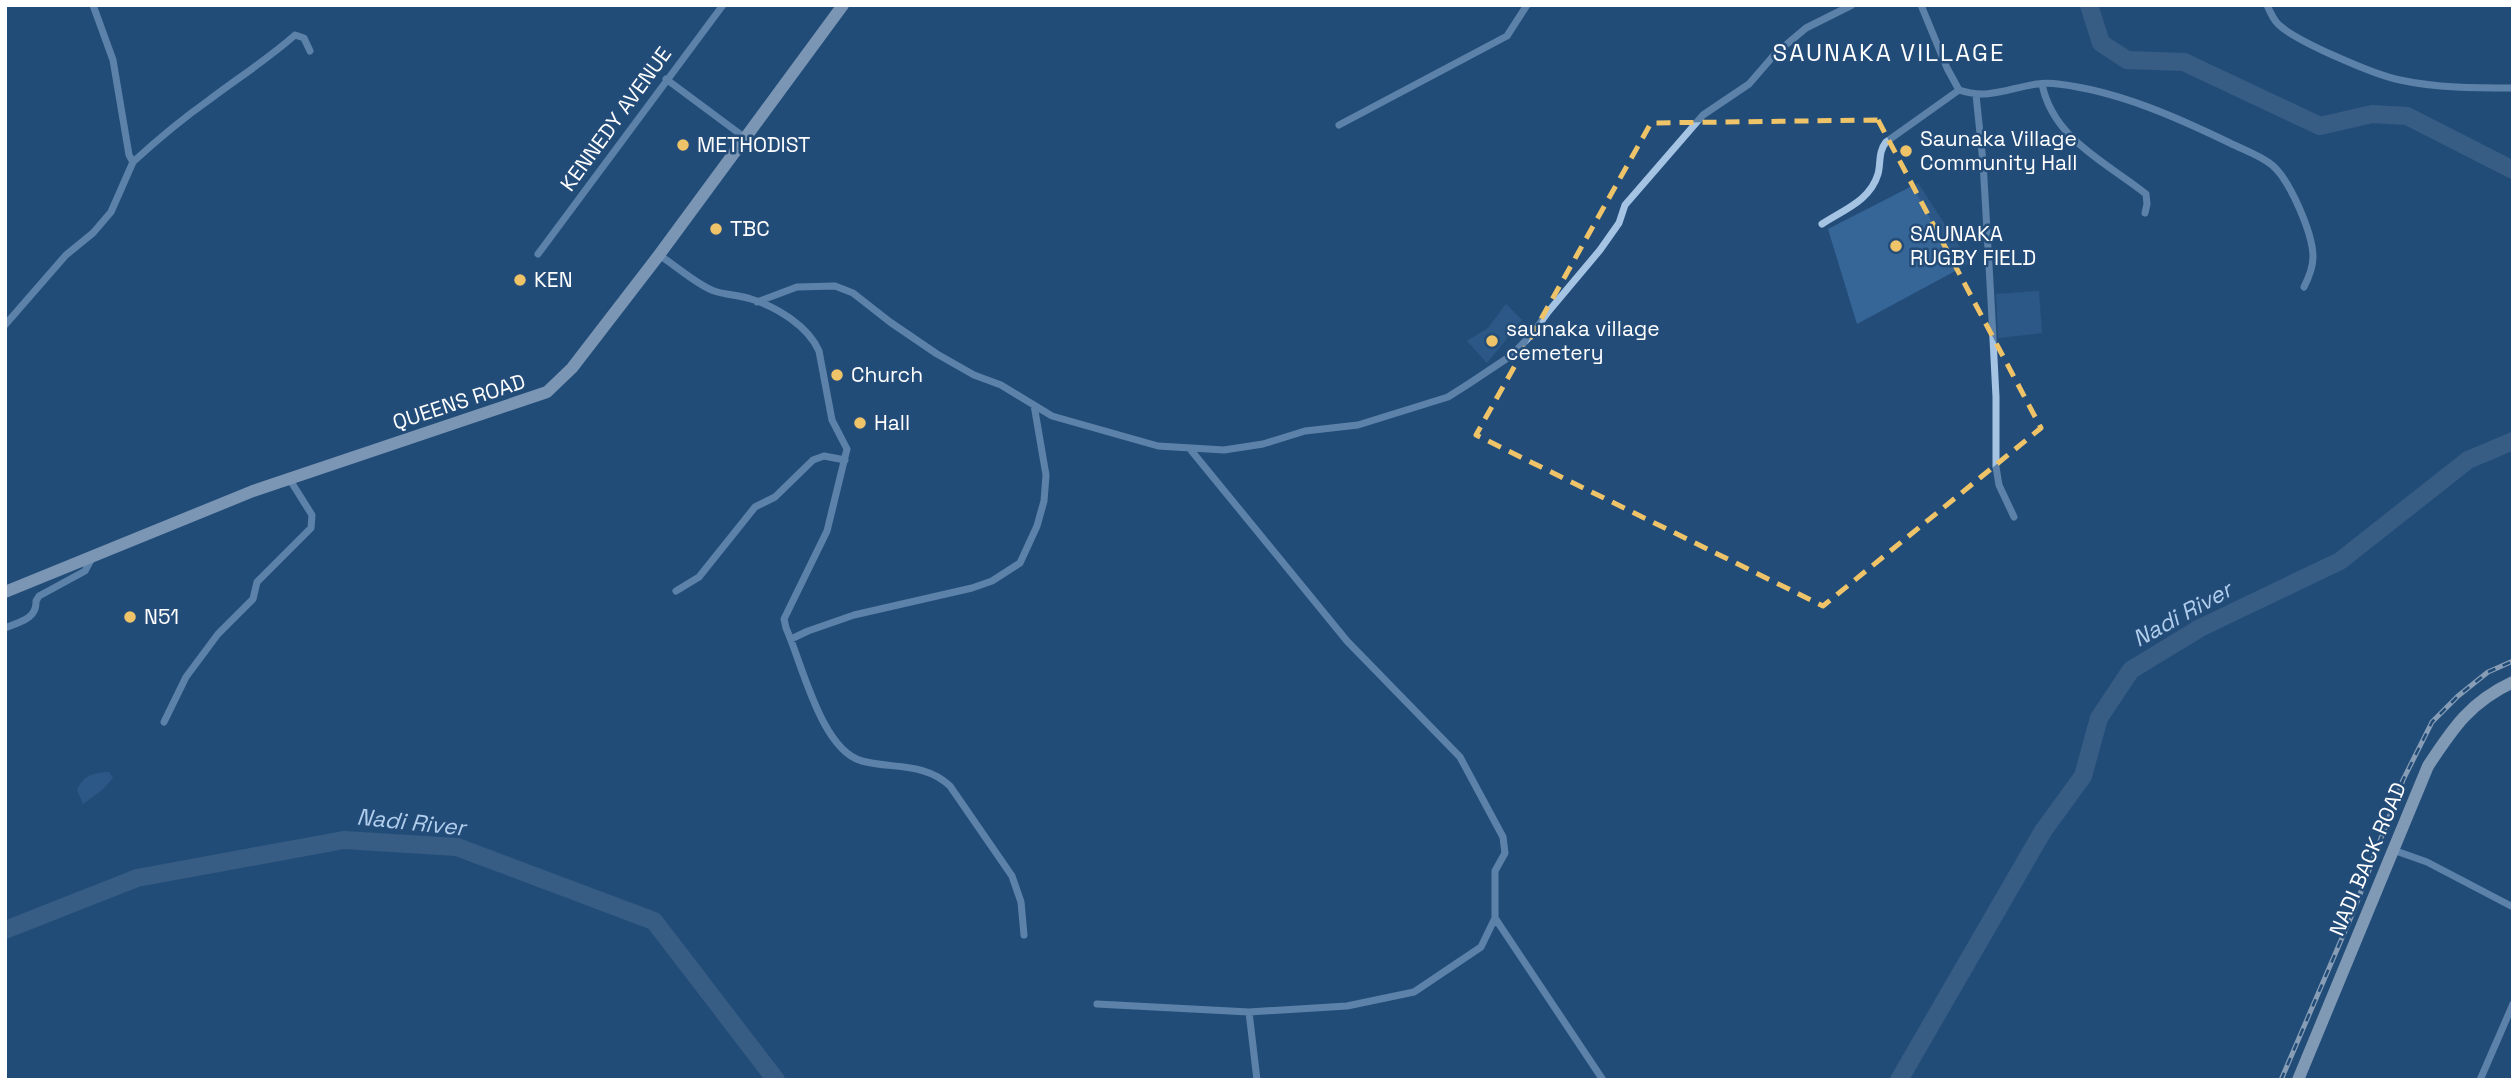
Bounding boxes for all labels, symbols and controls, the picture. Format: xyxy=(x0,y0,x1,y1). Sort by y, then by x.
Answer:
district label: SAUNAKA VILLAGE xyxy=(1773,37,2005,68)
street label: KENNEDY AVENUE xyxy=(554,41,677,196)
place label: Saunaka Village Community Hall xyxy=(1920,125,2077,176)
place label: METHODIST xyxy=(697,131,810,158)
marker: METHODIST xyxy=(675,137,691,153)
marker: Saunaka Village Community Hall xyxy=(1898,143,1914,159)
place label: TBC xyxy=(730,215,770,242)
place label: SAUNAKA RUGBY FIELD xyxy=(1910,220,2036,271)
marker: TBC xyxy=(708,221,724,237)
marker: SAUNAKA RUGBY FIELD xyxy=(1888,238,1904,254)
place label: KEN xyxy=(534,266,573,293)
marker: KEN xyxy=(512,272,528,288)
place label: saunaka village cemetery xyxy=(1506,315,1660,366)
marker: saunaka village cemetery xyxy=(1484,333,1500,349)
place label: Church xyxy=(851,361,923,388)
street label: QUEENS ROAD xyxy=(389,367,529,436)
marker: Church xyxy=(829,367,845,383)
place label: Hall xyxy=(874,409,910,436)
marker: Hall xyxy=(852,415,868,431)
water label: Nadi River xyxy=(2127,573,2239,654)
place label: N51 xyxy=(144,603,179,630)
marker: N51 xyxy=(122,609,138,625)
street label: NADI BACK ROAD xyxy=(2323,778,2412,940)
water label: Nadi River xyxy=(355,801,469,843)

